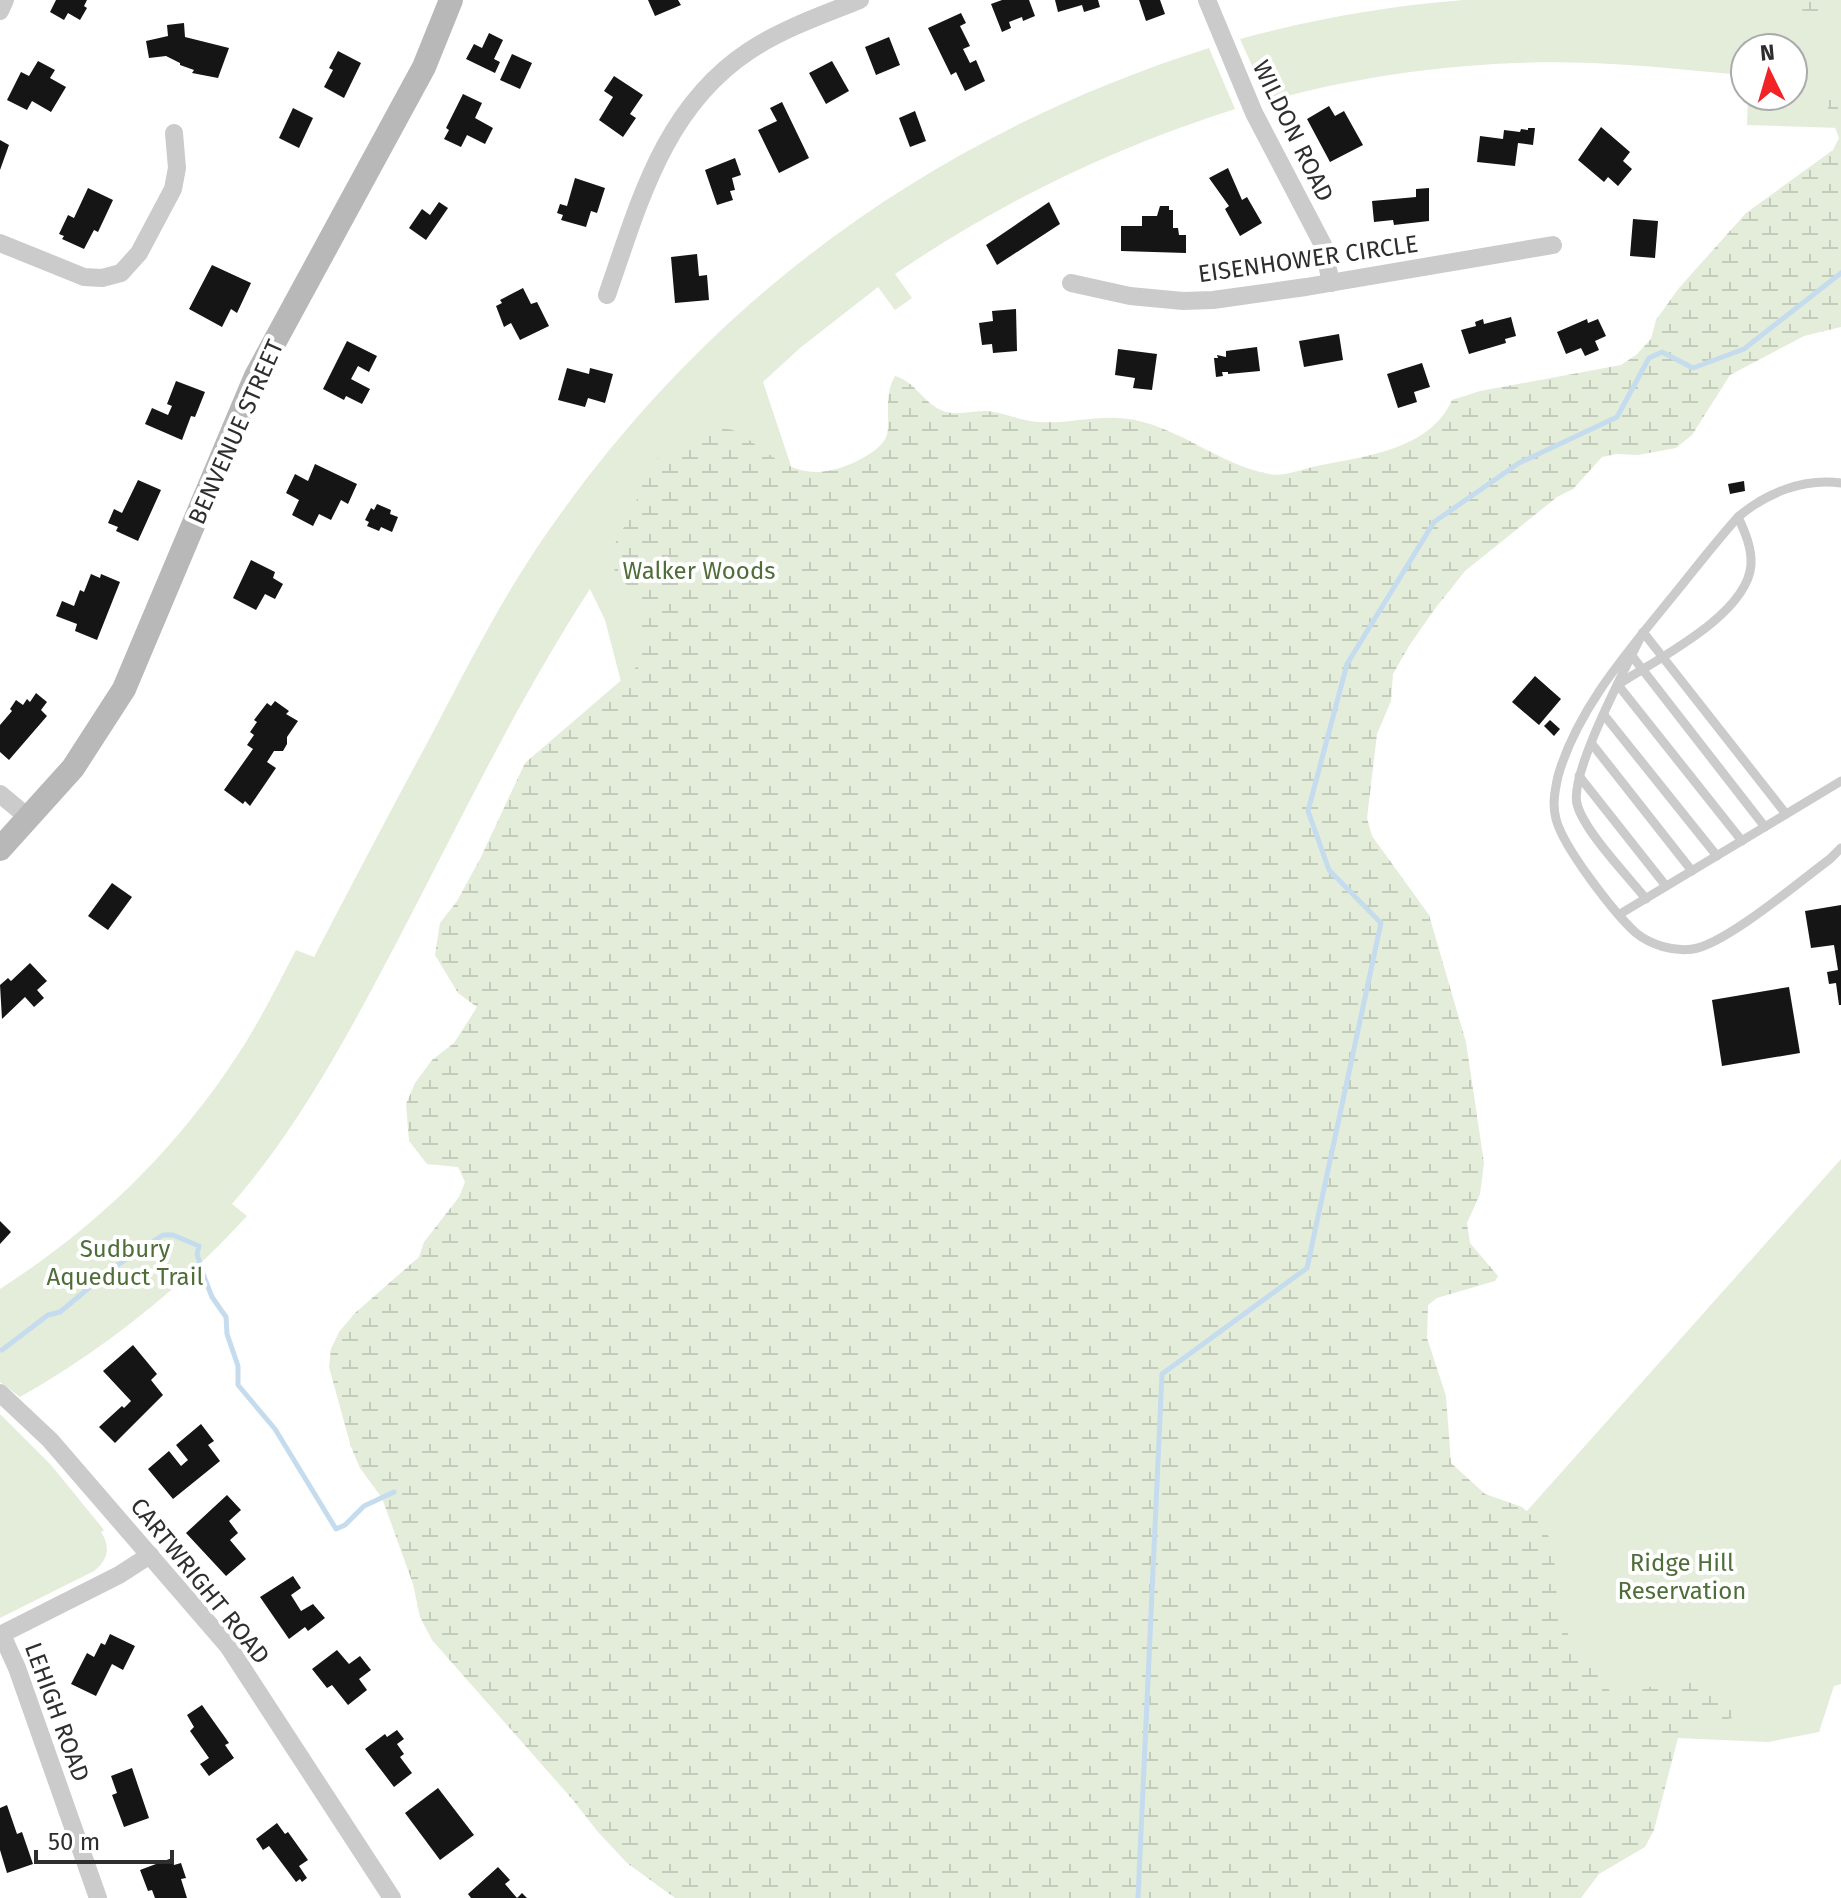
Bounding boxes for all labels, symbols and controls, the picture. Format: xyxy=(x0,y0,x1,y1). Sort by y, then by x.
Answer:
north arrow xyxy=(1729,32,1809,112)
text: N xyxy=(1759,38,1776,67)
street label: WILDON ROAD xyxy=(1247,56,1339,206)
street label: EISENHOWER CIRCLE xyxy=(1196,230,1420,288)
street label: BENVENUE STREET xyxy=(183,335,290,529)
park label: Walker Woods xyxy=(623,557,775,585)
park label: Sudbury Aqueduct Trail xyxy=(47,1235,203,1291)
street label: CARTWRIGHT ROAD xyxy=(125,1492,275,1670)
park label: Ridge Hill Reservation xyxy=(1618,1549,1746,1605)
street label: LEHIGH ROAD xyxy=(19,1639,95,1785)
scale bar xyxy=(36,1814,172,1864)
text: 50 m xyxy=(48,1828,100,1856)

